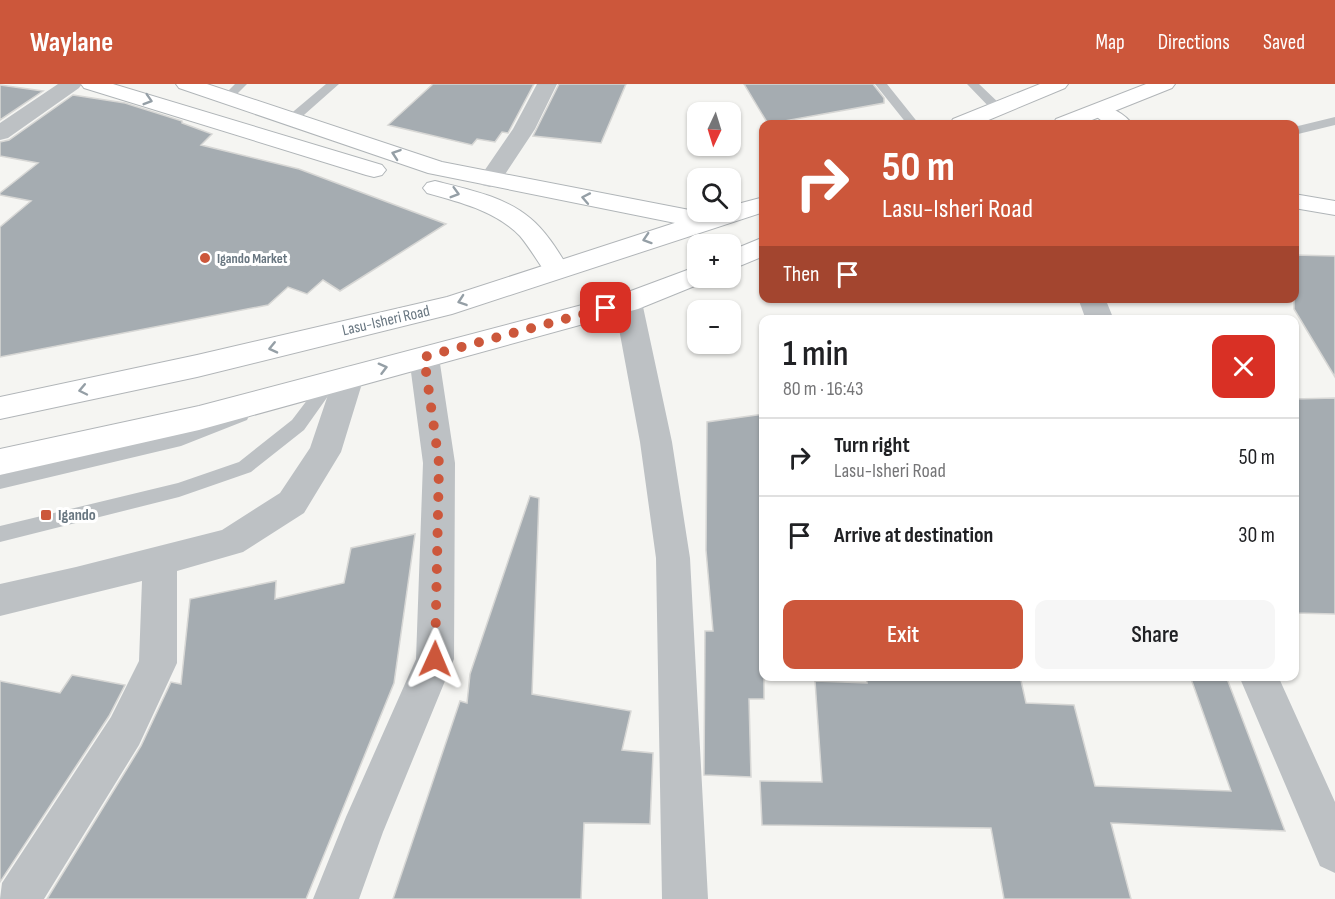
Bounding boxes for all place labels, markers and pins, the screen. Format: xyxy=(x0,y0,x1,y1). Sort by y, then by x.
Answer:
place label: Igando Market xyxy=(217,250,288,267)
marker: Igando Market xyxy=(198,251,212,265)
pin xyxy=(580,282,631,333)
place label: Igando xyxy=(58,506,96,525)
marker: Igando xyxy=(39,508,53,522)

